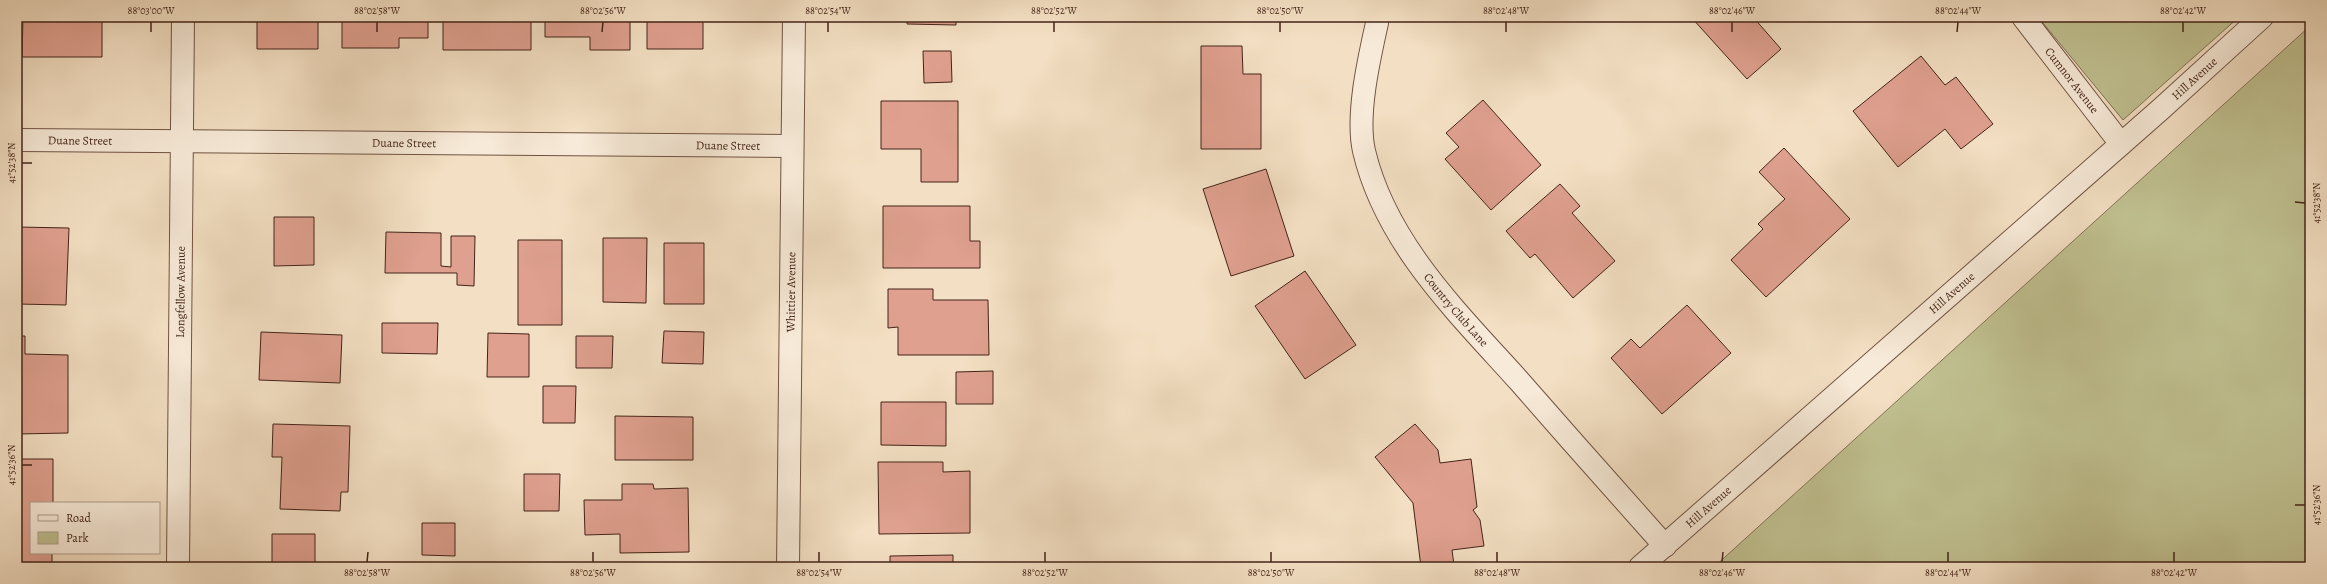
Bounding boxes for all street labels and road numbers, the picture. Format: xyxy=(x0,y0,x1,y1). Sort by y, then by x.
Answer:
street label: Cumnor Avenue xyxy=(2041,44,2102,117)
street label: Hill Avenue xyxy=(2168,54,2221,103)
street label: Duane Street xyxy=(48,132,112,149)
street label: Duane Street xyxy=(372,135,436,151)
street label: Duane Street xyxy=(696,137,760,154)
street label: Longfellow Avenue xyxy=(172,246,189,338)
street label: Whittier Avenue xyxy=(783,252,799,333)
street label: Hill Avenue xyxy=(1925,268,1978,318)
street label: Country Club Lane xyxy=(1420,270,1492,350)
street label: Hill Avenue xyxy=(1682,482,1735,532)

